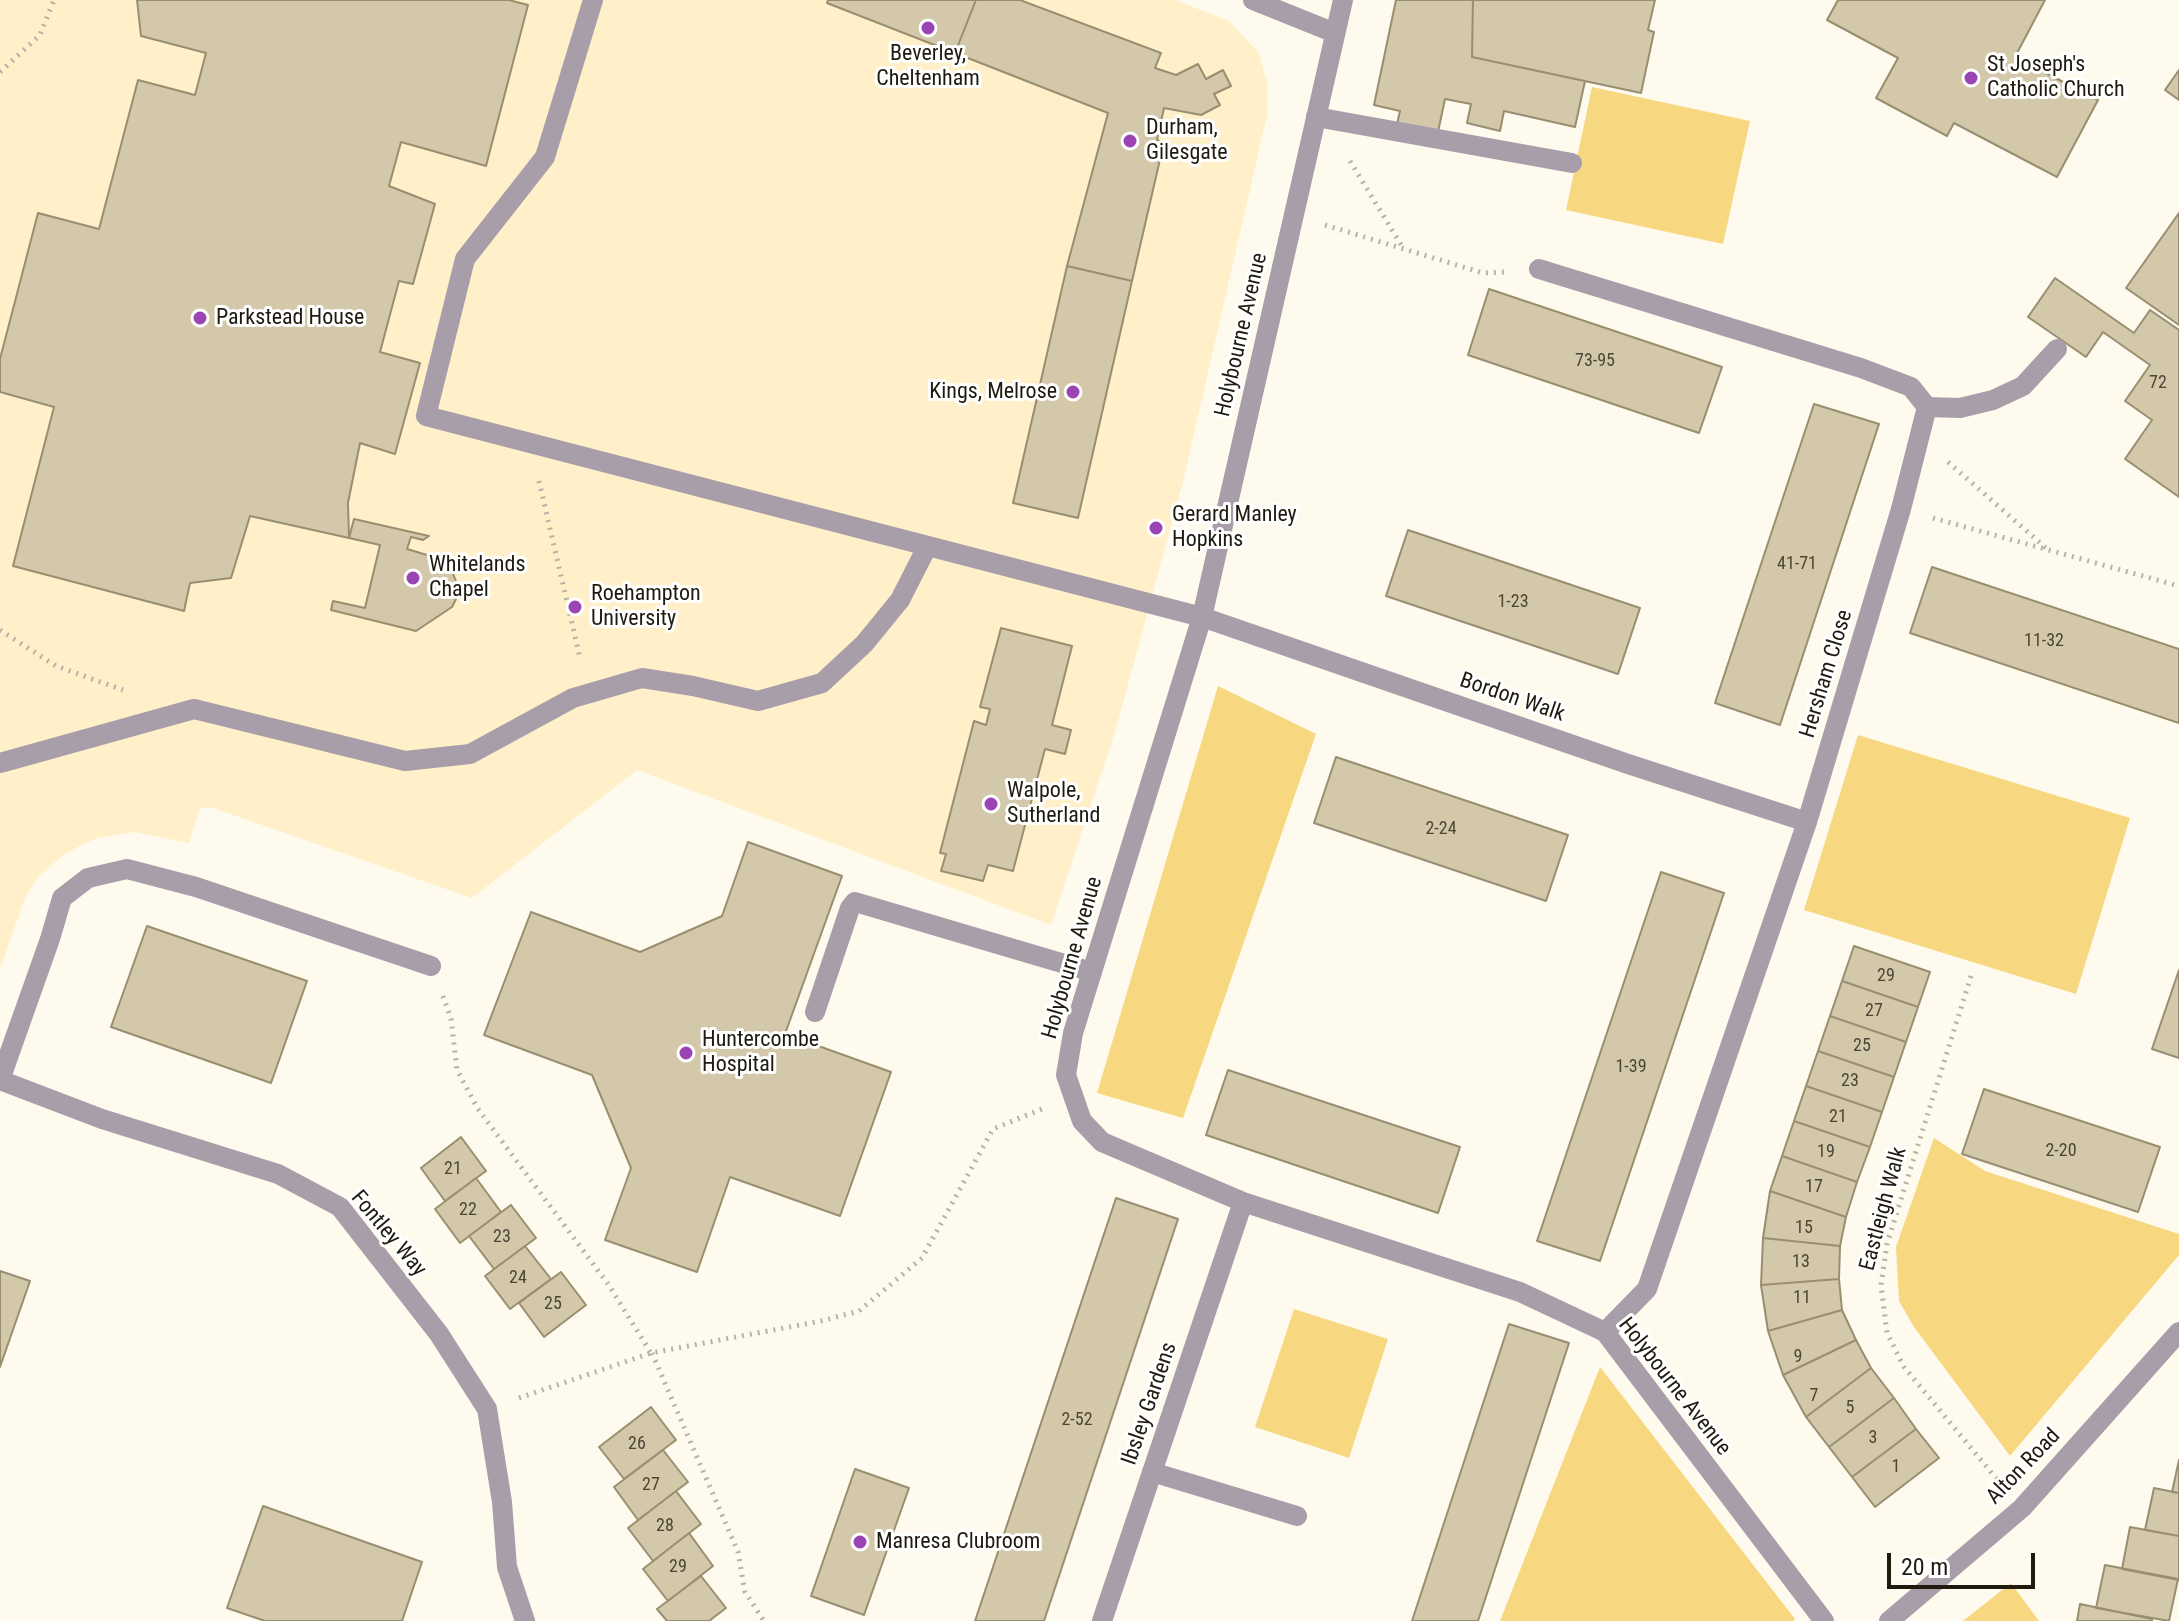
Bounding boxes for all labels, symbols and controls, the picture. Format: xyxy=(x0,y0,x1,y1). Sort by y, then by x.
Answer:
marker: Beverley, Cheltenham xyxy=(919,19,937,37)
place label: Beverley, Cheltenham xyxy=(876,41,980,92)
place label: St Joseph's Catholic Church xyxy=(1987,52,2125,104)
marker: St Joseph's Catholic Church xyxy=(1962,69,1980,87)
place label: Durham, Gilesgate xyxy=(1146,115,1228,166)
marker: Durham, Gilesgate xyxy=(1121,132,1139,150)
street label: Holybourne Avenue xyxy=(1210,250,1274,420)
place label: Parkstead House xyxy=(216,305,364,331)
marker: Parkstead House xyxy=(191,309,209,327)
house number: 73-95 xyxy=(1575,350,1615,372)
house number: 72 xyxy=(2149,372,2167,394)
place label: Kings, Melrose xyxy=(929,379,1057,405)
marker: Kings, Melrose xyxy=(1064,383,1082,401)
place label: Gerard Manley Hopkins xyxy=(1172,502,1297,554)
marker: Gerard Manley Hopkins xyxy=(1147,519,1165,537)
place label: Whitelands Chapel xyxy=(429,552,525,604)
house number: 41-71 xyxy=(1777,553,1817,575)
marker: Whitelands Chapel xyxy=(404,569,422,587)
place label: Roehampton University xyxy=(591,581,701,632)
house number: 1-23 xyxy=(1497,591,1529,613)
marker: Roehampton University xyxy=(566,598,584,616)
street label: Hersham Close xyxy=(1795,607,1859,741)
house number: 11-32 xyxy=(2024,630,2064,652)
street label: Bordon Walk xyxy=(1456,668,1568,728)
place label: Walpole, Sutherland xyxy=(1007,778,1100,830)
marker: Walpole, Sutherland xyxy=(982,795,1000,813)
house number: 2-24 xyxy=(1425,818,1457,840)
street label: Holybourne Avenue xyxy=(1037,874,1109,1042)
house number: 29 xyxy=(1877,965,1895,987)
house number: 27 xyxy=(1865,1000,1883,1022)
place label: Huntercombe Hospital xyxy=(702,1027,819,1078)
house number: 25 xyxy=(1853,1035,1871,1057)
marker: Huntercombe Hospital xyxy=(677,1044,695,1062)
house number: 1-39 xyxy=(1615,1056,1647,1078)
house number: 23 xyxy=(1841,1070,1859,1092)
house number: 21 xyxy=(1829,1106,1847,1128)
house number: 2-20 xyxy=(2045,1140,2077,1162)
house number: 19 xyxy=(1817,1141,1835,1163)
street label: Eastleigh Walk xyxy=(1855,1144,1913,1274)
house number: 21 xyxy=(444,1158,462,1180)
house number: 17 xyxy=(1805,1176,1823,1198)
street label: Fontley Way xyxy=(344,1186,432,1282)
house number: 22 xyxy=(459,1199,477,1221)
house number: 15 xyxy=(1795,1217,1813,1239)
house number: 23 xyxy=(493,1226,511,1248)
house number: 13 xyxy=(1792,1251,1810,1273)
house number: 24 xyxy=(509,1267,527,1289)
house number: 11 xyxy=(1793,1287,1811,1309)
house number: 25 xyxy=(544,1293,562,1315)
street label: Holybourne Avenue xyxy=(1612,1313,1736,1461)
street label: Ibsley Gardens xyxy=(1117,1339,1183,1469)
house number: 9 xyxy=(1794,1346,1802,1368)
house number: 7 xyxy=(1810,1385,1818,1407)
house number: 5 xyxy=(1846,1397,1854,1419)
house number: 2-52 xyxy=(1061,1409,1093,1431)
street label: Alton Road xyxy=(1982,1424,2066,1510)
house number: 3 xyxy=(1869,1427,1877,1449)
house number: 26 xyxy=(628,1433,646,1455)
house number: 1 xyxy=(1892,1456,1900,1478)
house number: 27 xyxy=(642,1474,660,1496)
house number: 28 xyxy=(656,1515,674,1537)
place label: Manresa Clubroom xyxy=(876,1529,1040,1555)
marker: Manresa Clubroom xyxy=(851,1533,869,1551)
scale bar xyxy=(1891,1537,2039,1587)
text: 20 m xyxy=(1901,1553,1948,1581)
house number: 29 xyxy=(669,1556,687,1578)

